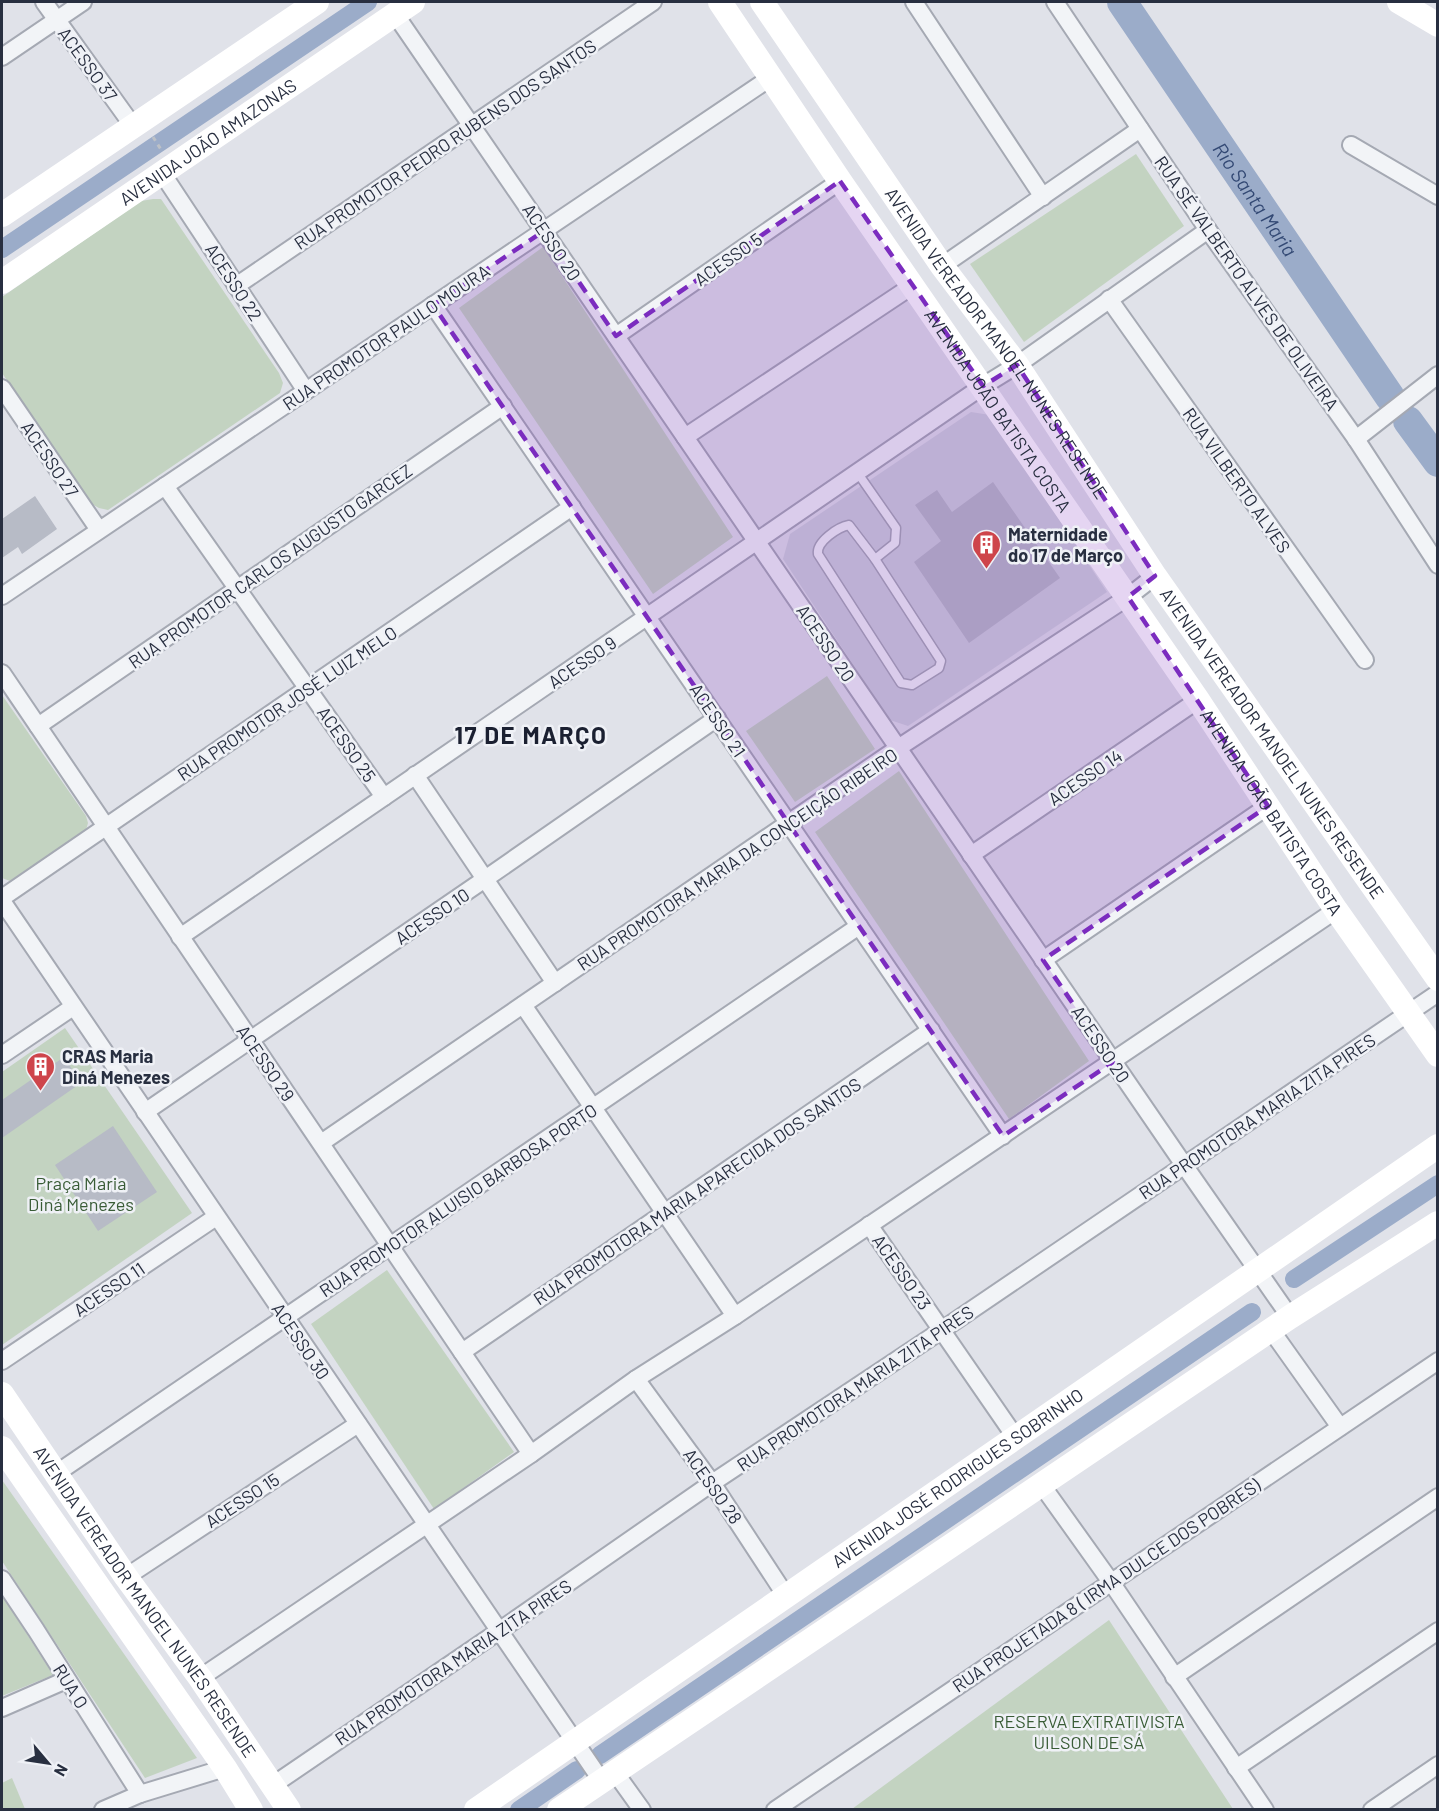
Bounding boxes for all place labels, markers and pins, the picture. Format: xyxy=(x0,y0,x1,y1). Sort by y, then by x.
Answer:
place label: Maternidade do 17 de Março xyxy=(1008,523,1123,566)
building icon: Maternidade do 17 de Março xyxy=(971,528,1003,570)
place label: CRAS Maria Diná Menezes xyxy=(62,1045,170,1088)
building icon: CRAS Maria Diná Menezes xyxy=(25,1050,57,1092)

